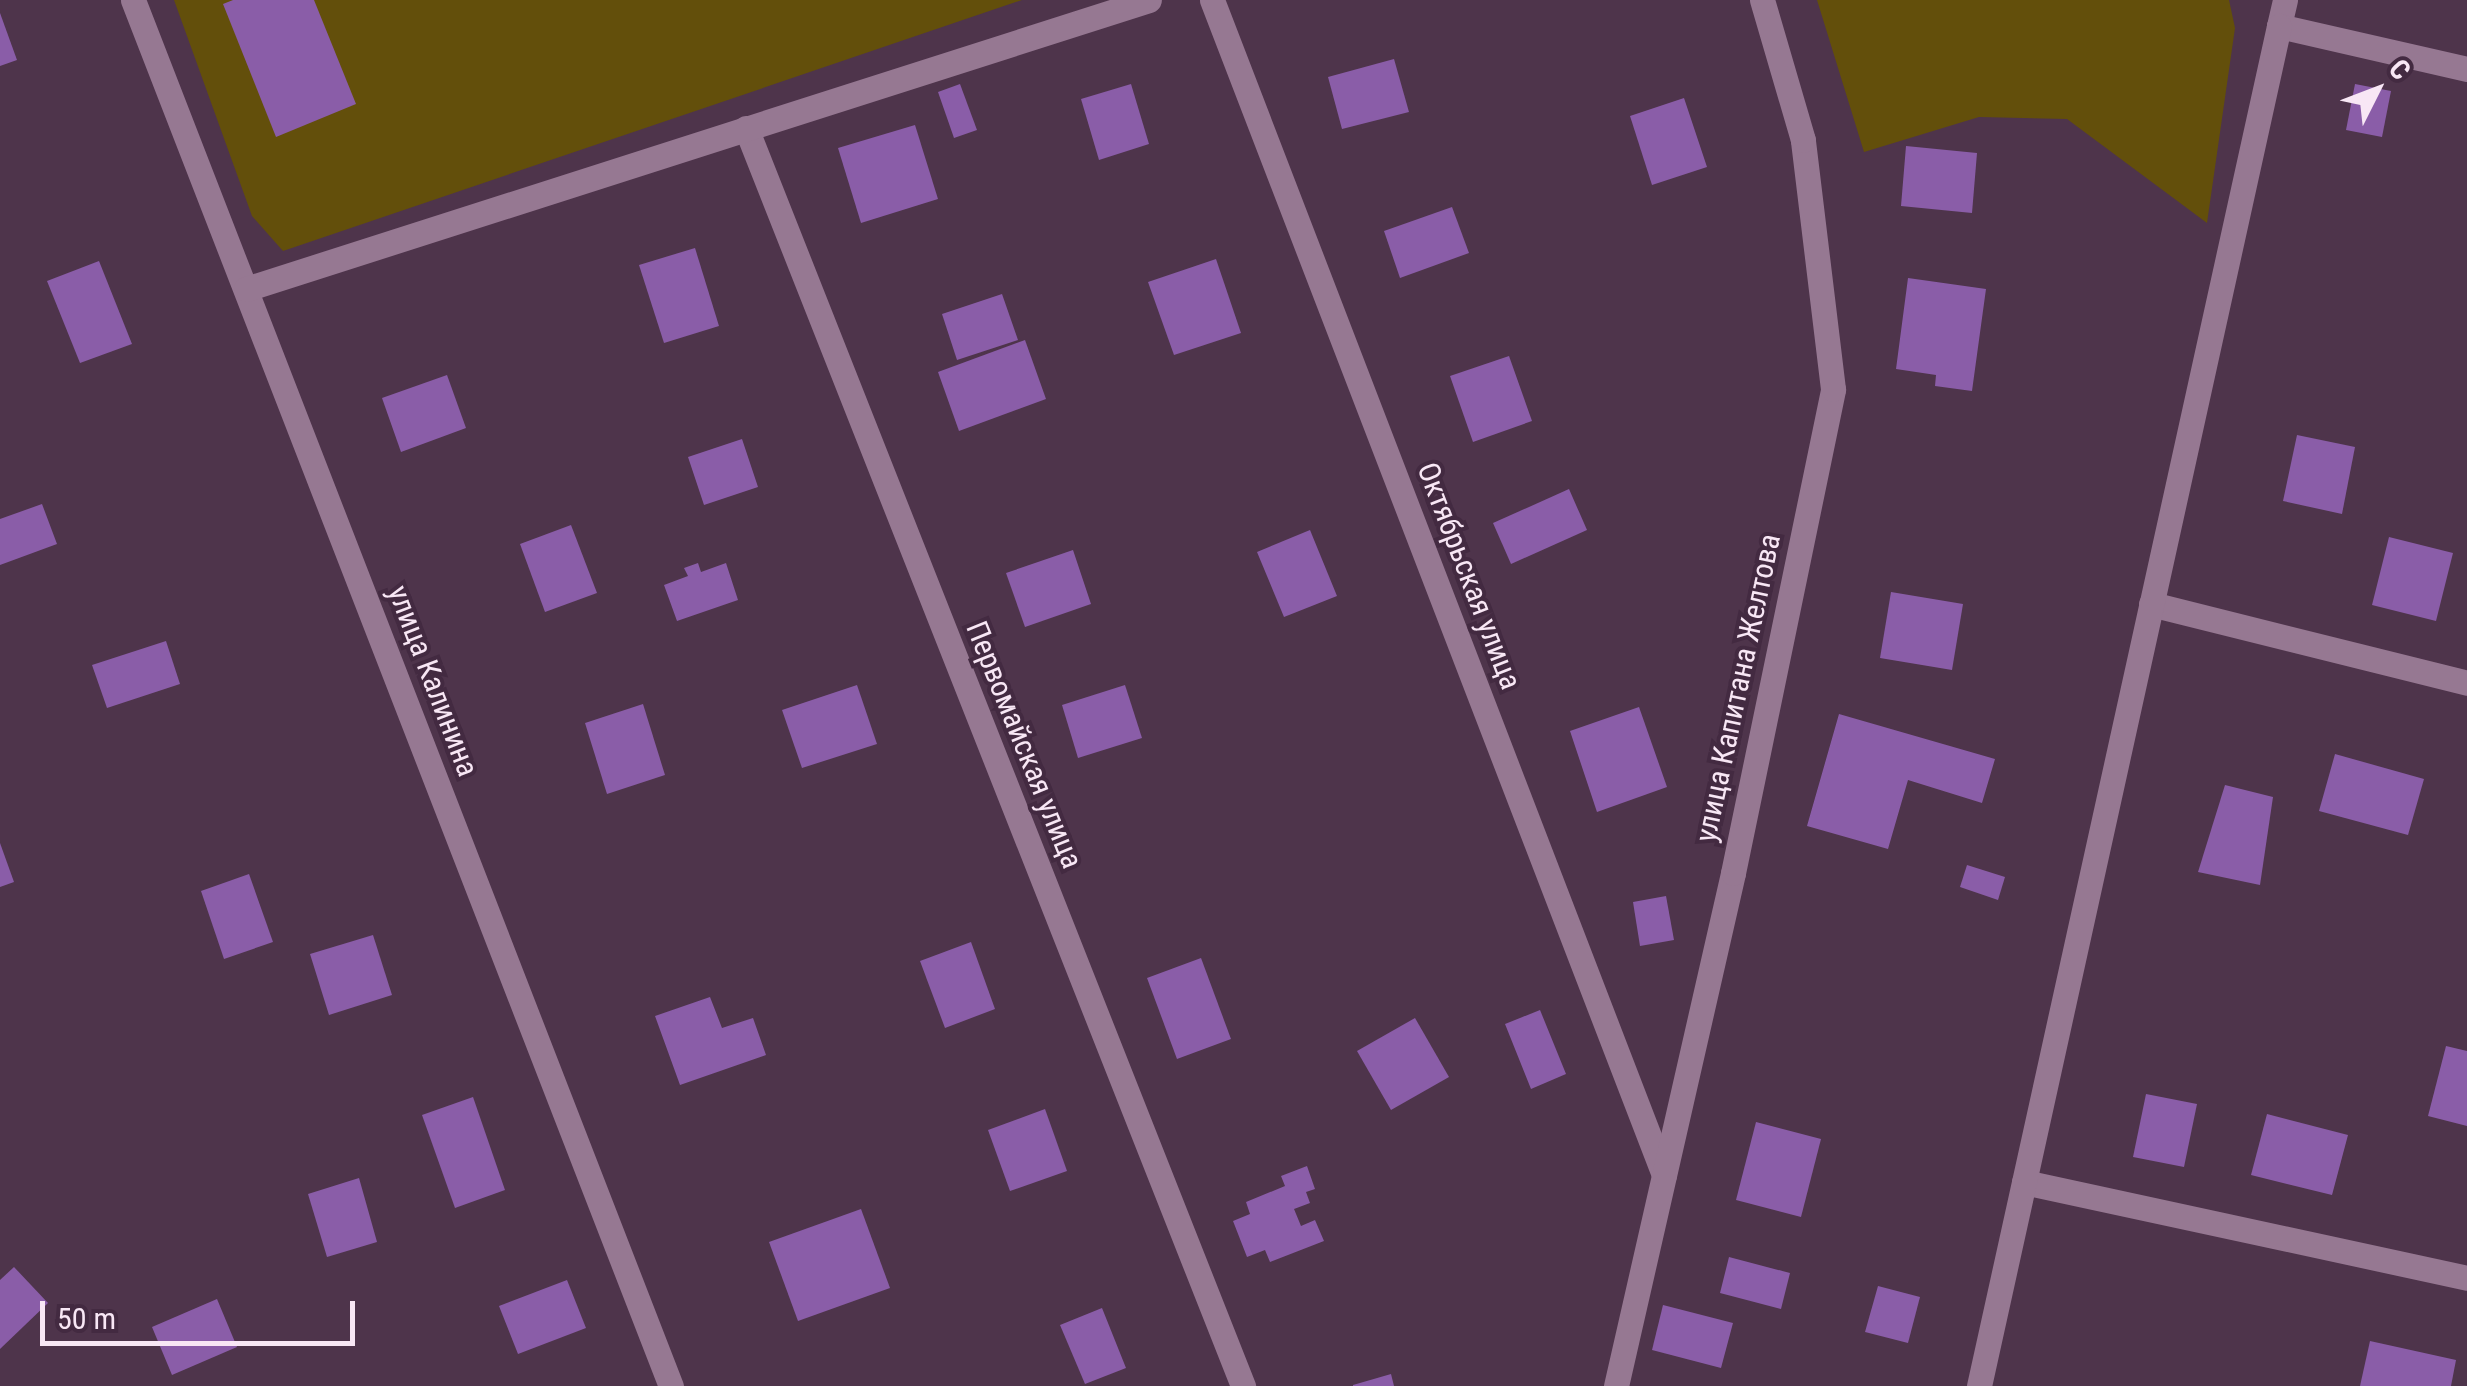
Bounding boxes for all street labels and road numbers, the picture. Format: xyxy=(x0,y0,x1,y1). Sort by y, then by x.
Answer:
street label: Октябрьская улица xyxy=(1409,458,1529,694)
street label: улица Капитана Желтова xyxy=(1688,531,1788,845)
street label: улица Калинина xyxy=(380,581,486,781)
street label: Первомайская улица xyxy=(958,616,1090,874)

